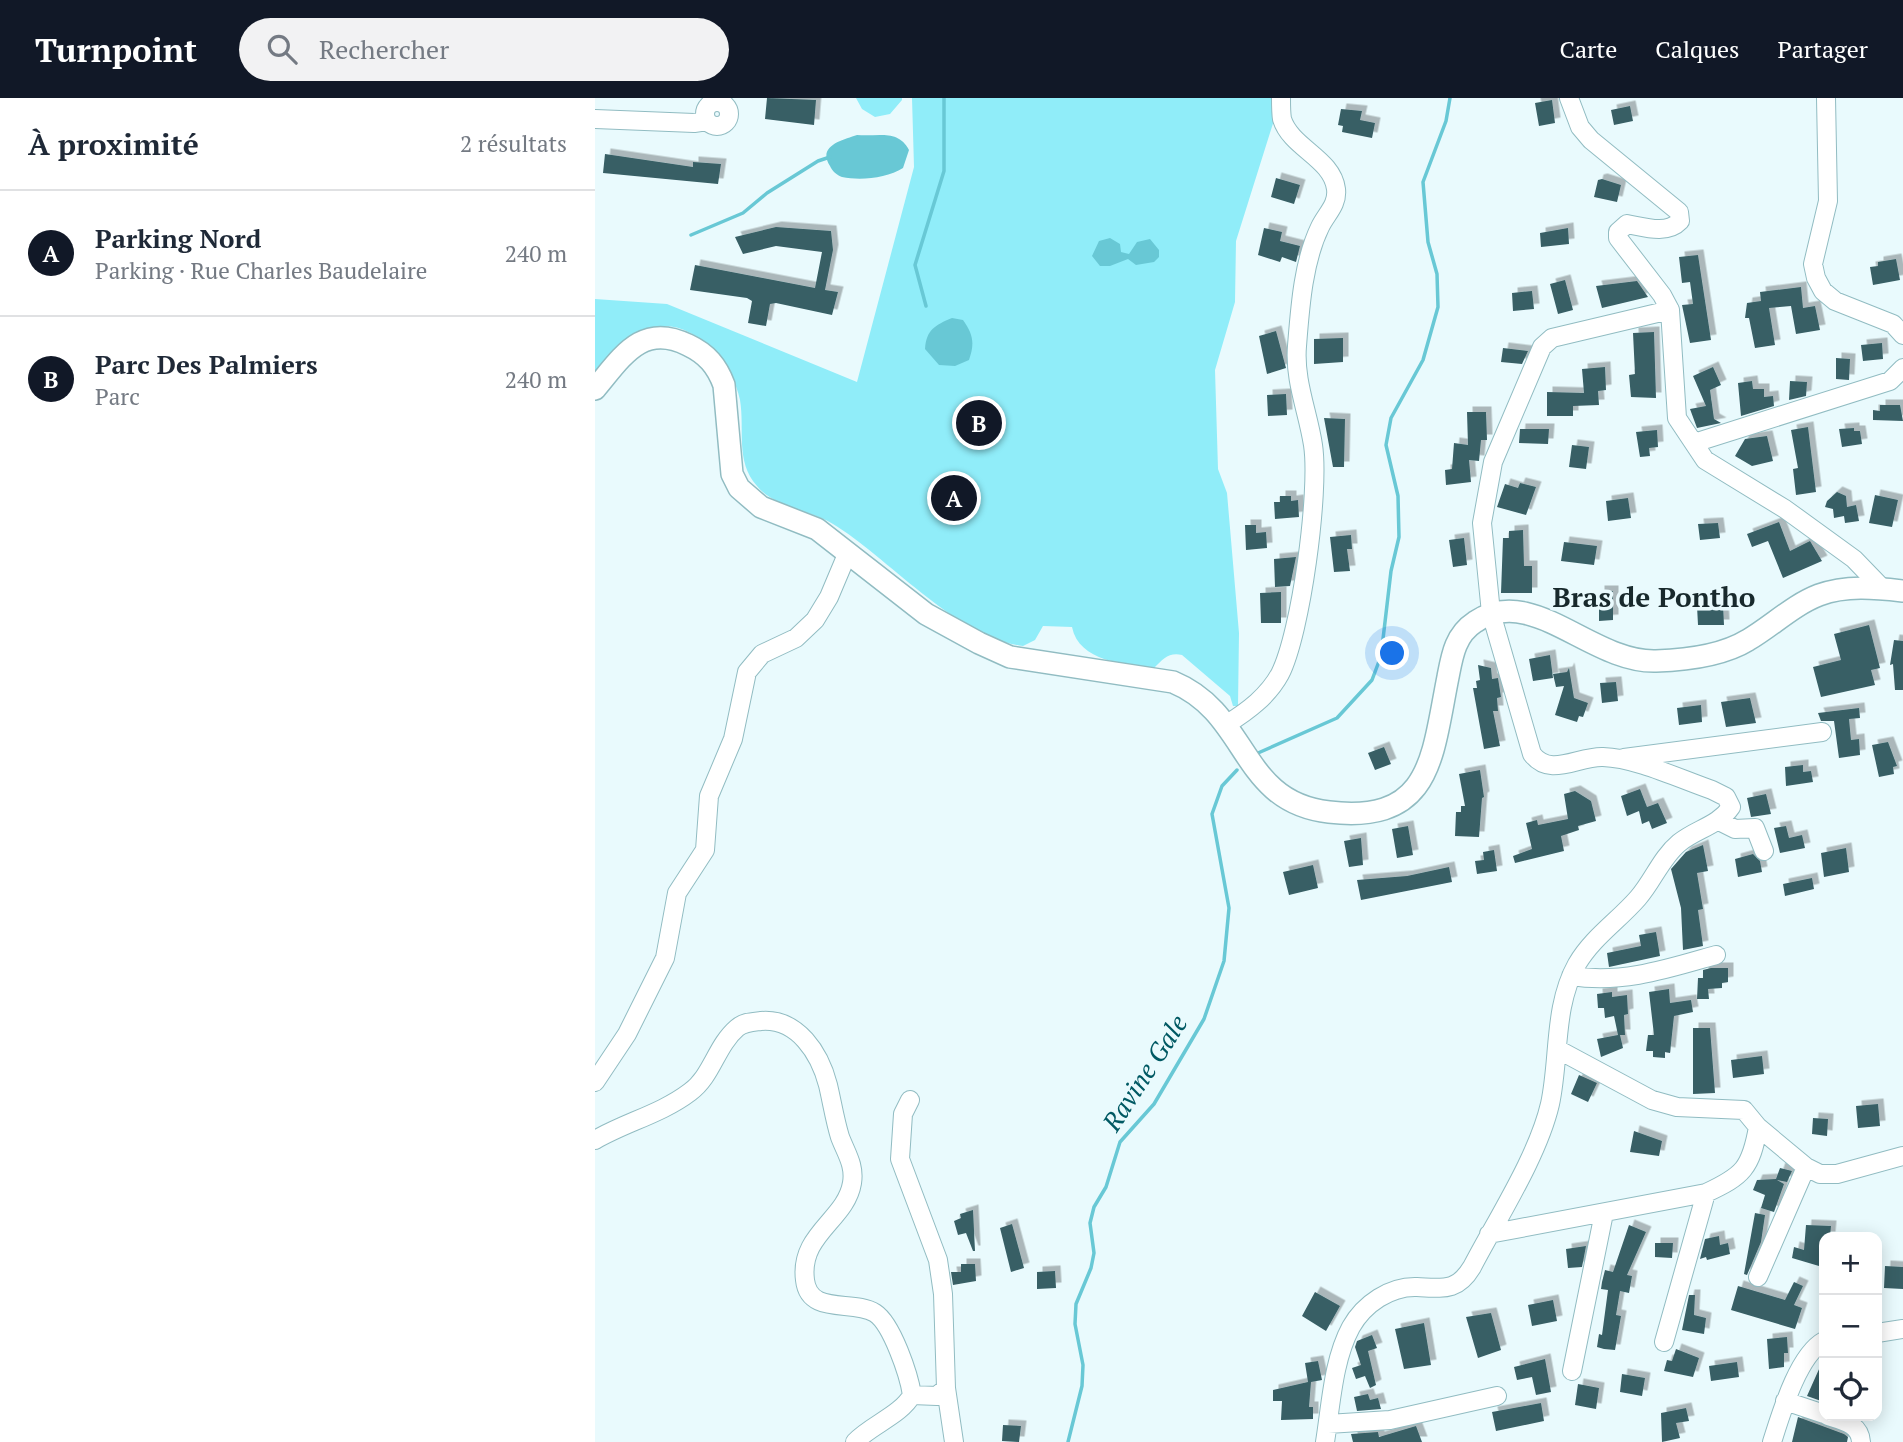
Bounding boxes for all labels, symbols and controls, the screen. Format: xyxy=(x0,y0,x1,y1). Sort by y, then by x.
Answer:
search box xyxy=(239,18,729,81)
text: Turnpoint xyxy=(35,28,197,71)
icon: search xyxy=(263,30,301,68)
text: Rechercher xyxy=(319,32,449,66)
text: Carte xyxy=(1559,33,1617,65)
text: Calques xyxy=(1655,33,1739,65)
text: Partager xyxy=(1777,33,1868,65)
text: À proximité xyxy=(28,124,199,164)
text: 2 résultats xyxy=(460,128,567,159)
text: Parking Nord xyxy=(95,221,261,255)
text: A xyxy=(43,238,59,269)
text: 240 m xyxy=(505,238,567,269)
text: Parking · Rue Charles Baudelaire xyxy=(95,255,427,286)
text: Parc Des Palmiers xyxy=(95,347,318,381)
text: B xyxy=(44,364,58,395)
text: 240 m xyxy=(505,364,567,395)
text: Parc xyxy=(95,381,140,412)
pin: B xyxy=(956,397,1002,449)
pin: A xyxy=(931,472,977,524)
district label: Bras de Pontho xyxy=(1553,578,1755,615)
your location xyxy=(1375,636,1409,670)
water label: Ravine Gale xyxy=(1093,1008,1194,1138)
map controls xyxy=(1819,1232,1882,1421)
button: + xyxy=(1819,1232,1882,1295)
button: − xyxy=(1819,1295,1882,1358)
button: locate xyxy=(1819,1358,1882,1421)

